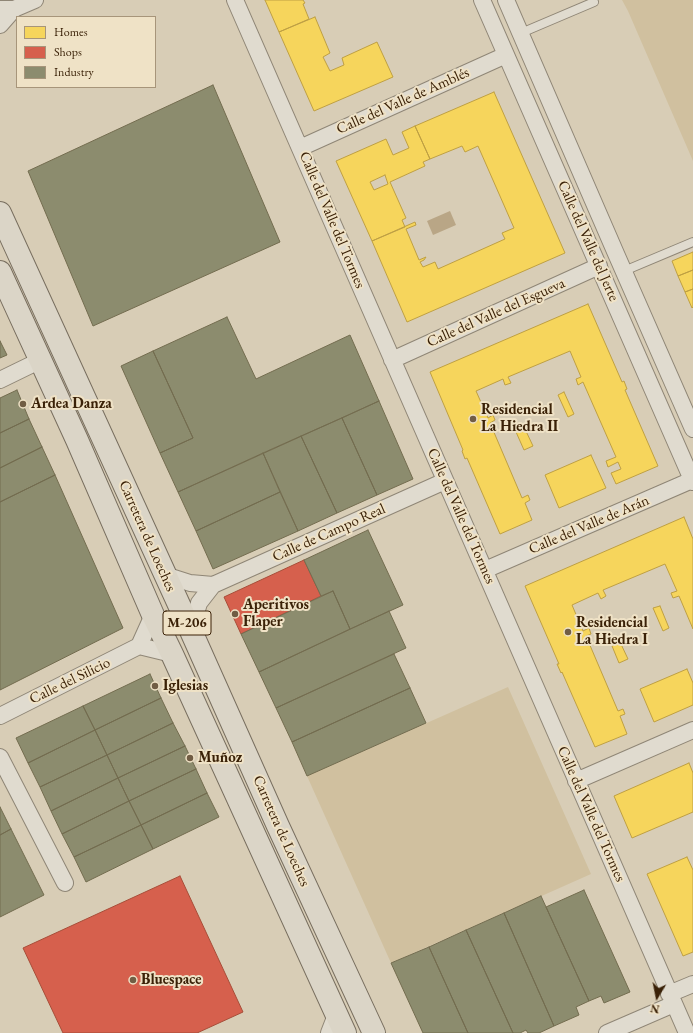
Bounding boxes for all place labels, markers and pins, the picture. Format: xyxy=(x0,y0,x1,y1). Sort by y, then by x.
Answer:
place label: Ardea Danza xyxy=(31,395,112,413)
marker: Ardea Danza xyxy=(18,399,28,409)
place label: Residencial La Hiedra II xyxy=(481,401,558,436)
marker: Residencial La Hiedra II xyxy=(468,414,478,424)
place label: Aperitivos Flaper xyxy=(243,596,309,631)
marker: Aperitivos Flaper xyxy=(230,609,240,619)
place label: Residencial La Hiedra I xyxy=(576,614,648,649)
marker: Residencial La Hiedra I xyxy=(563,627,573,637)
place label: Iglesias xyxy=(163,677,208,695)
marker: Iglesias xyxy=(150,681,160,691)
place label: Muñoz xyxy=(198,749,242,767)
marker: Muñoz xyxy=(185,753,195,763)
place label: Bluespace xyxy=(141,971,202,989)
marker: Bluespace xyxy=(128,975,138,985)

